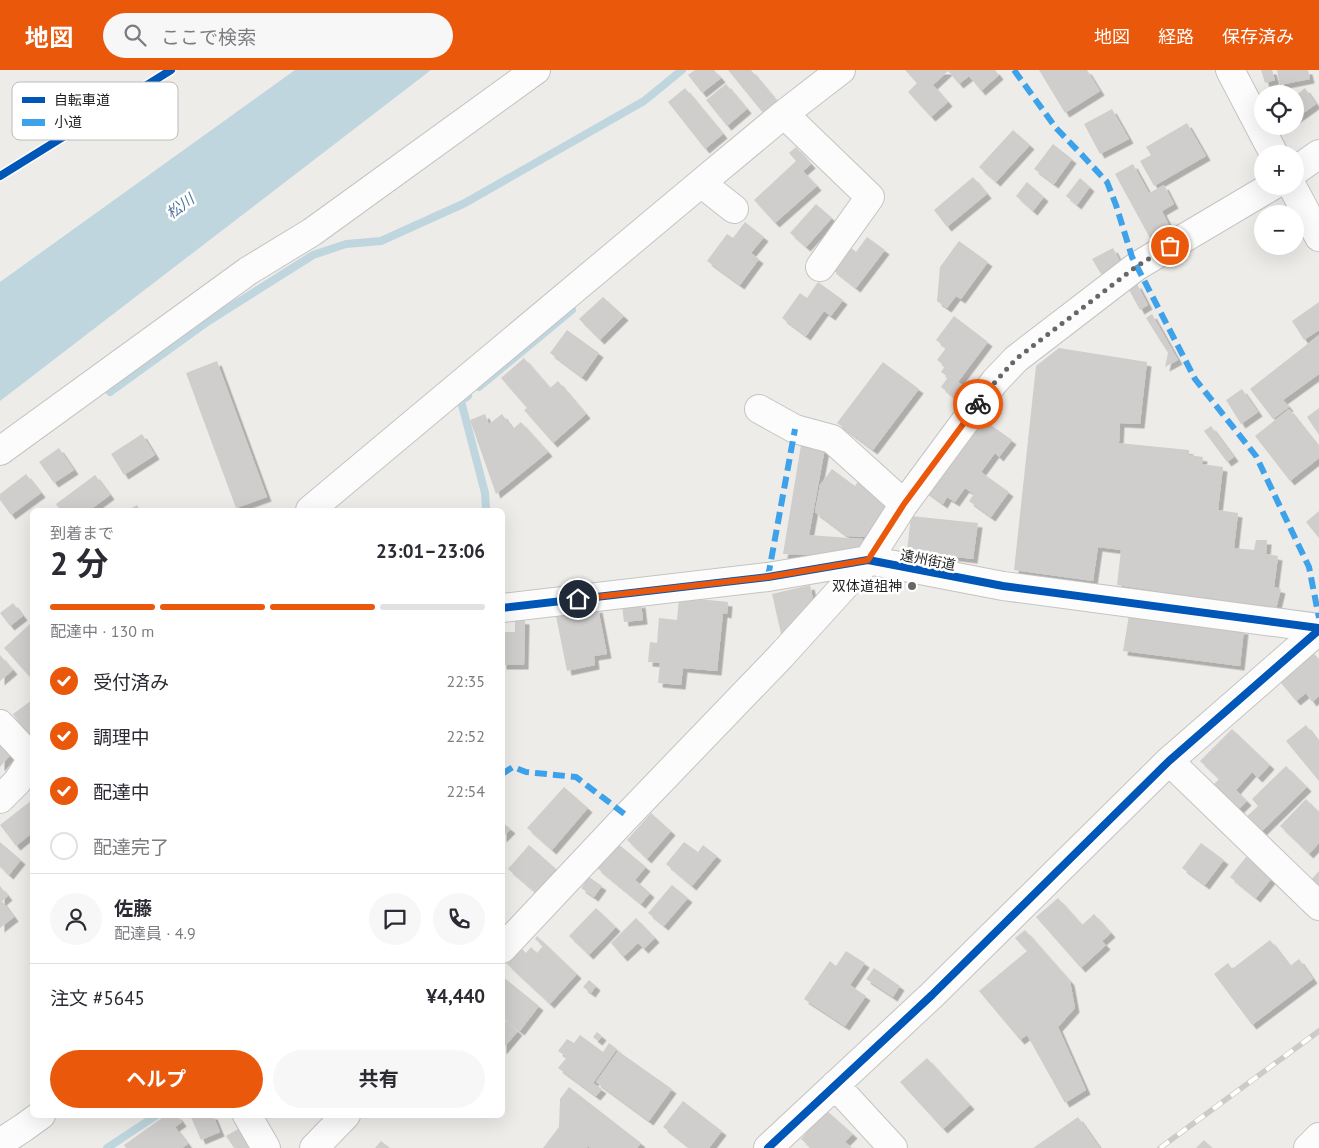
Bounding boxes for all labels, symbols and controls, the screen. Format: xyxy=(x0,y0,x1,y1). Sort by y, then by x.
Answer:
search box xyxy=(103,13,453,58)
icon: search xyxy=(121,21,149,49)
text: 地図 xyxy=(25,22,73,53)
text: ここで検索 xyxy=(161,25,256,49)
text: 地図 xyxy=(1094,25,1130,48)
text: 経路 xyxy=(1158,25,1194,48)
text: 保存済み xyxy=(1222,25,1294,48)
legend xyxy=(12,82,178,140)
map controls xyxy=(1254,85,1304,255)
button: locate xyxy=(1254,85,1304,135)
text: 自転車道 xyxy=(54,91,110,109)
text: 小道 xyxy=(54,113,82,131)
button: + xyxy=(1254,145,1304,195)
water label: 松川 xyxy=(162,188,199,223)
button: − xyxy=(1254,205,1304,255)
pin xyxy=(1149,225,1191,267)
icon: bag xyxy=(1156,232,1184,260)
courier xyxy=(953,379,1003,429)
icon: bike xyxy=(964,390,992,418)
text: 到着まで xyxy=(50,523,114,543)
text: 23:01–23:06 xyxy=(376,539,485,563)
text: 2 分 xyxy=(50,542,108,584)
street label: 遠州街道 xyxy=(899,546,957,574)
place label: 双体道祖神 xyxy=(832,577,902,595)
pin xyxy=(557,578,599,620)
marker: 双体道祖神 xyxy=(906,580,918,592)
icon: home xyxy=(564,585,592,613)
text: 配達中 · 130 m xyxy=(50,621,154,641)
icon: check xyxy=(50,667,78,695)
text: 受付済み xyxy=(93,670,169,694)
text: 22:35 xyxy=(447,671,485,691)
icon: check xyxy=(50,722,78,750)
text: 調理中 xyxy=(93,725,150,749)
text: 22:52 xyxy=(447,726,485,746)
icon: check xyxy=(50,777,78,805)
text: 配達中 xyxy=(93,780,150,804)
text: 22:54 xyxy=(447,781,485,801)
text: 配達完了 xyxy=(93,835,169,859)
button: person xyxy=(50,893,102,945)
button: chat xyxy=(369,893,421,945)
button: phone xyxy=(433,893,485,945)
text: 佐藤 xyxy=(114,896,152,920)
text: 配達員 · 4.9 xyxy=(114,923,196,943)
text: ¥4,440 xyxy=(426,984,485,1008)
text: 注文 #5645 xyxy=(50,986,145,1010)
button: ヘルプ xyxy=(50,1050,263,1108)
button: 共有 xyxy=(273,1050,485,1108)

